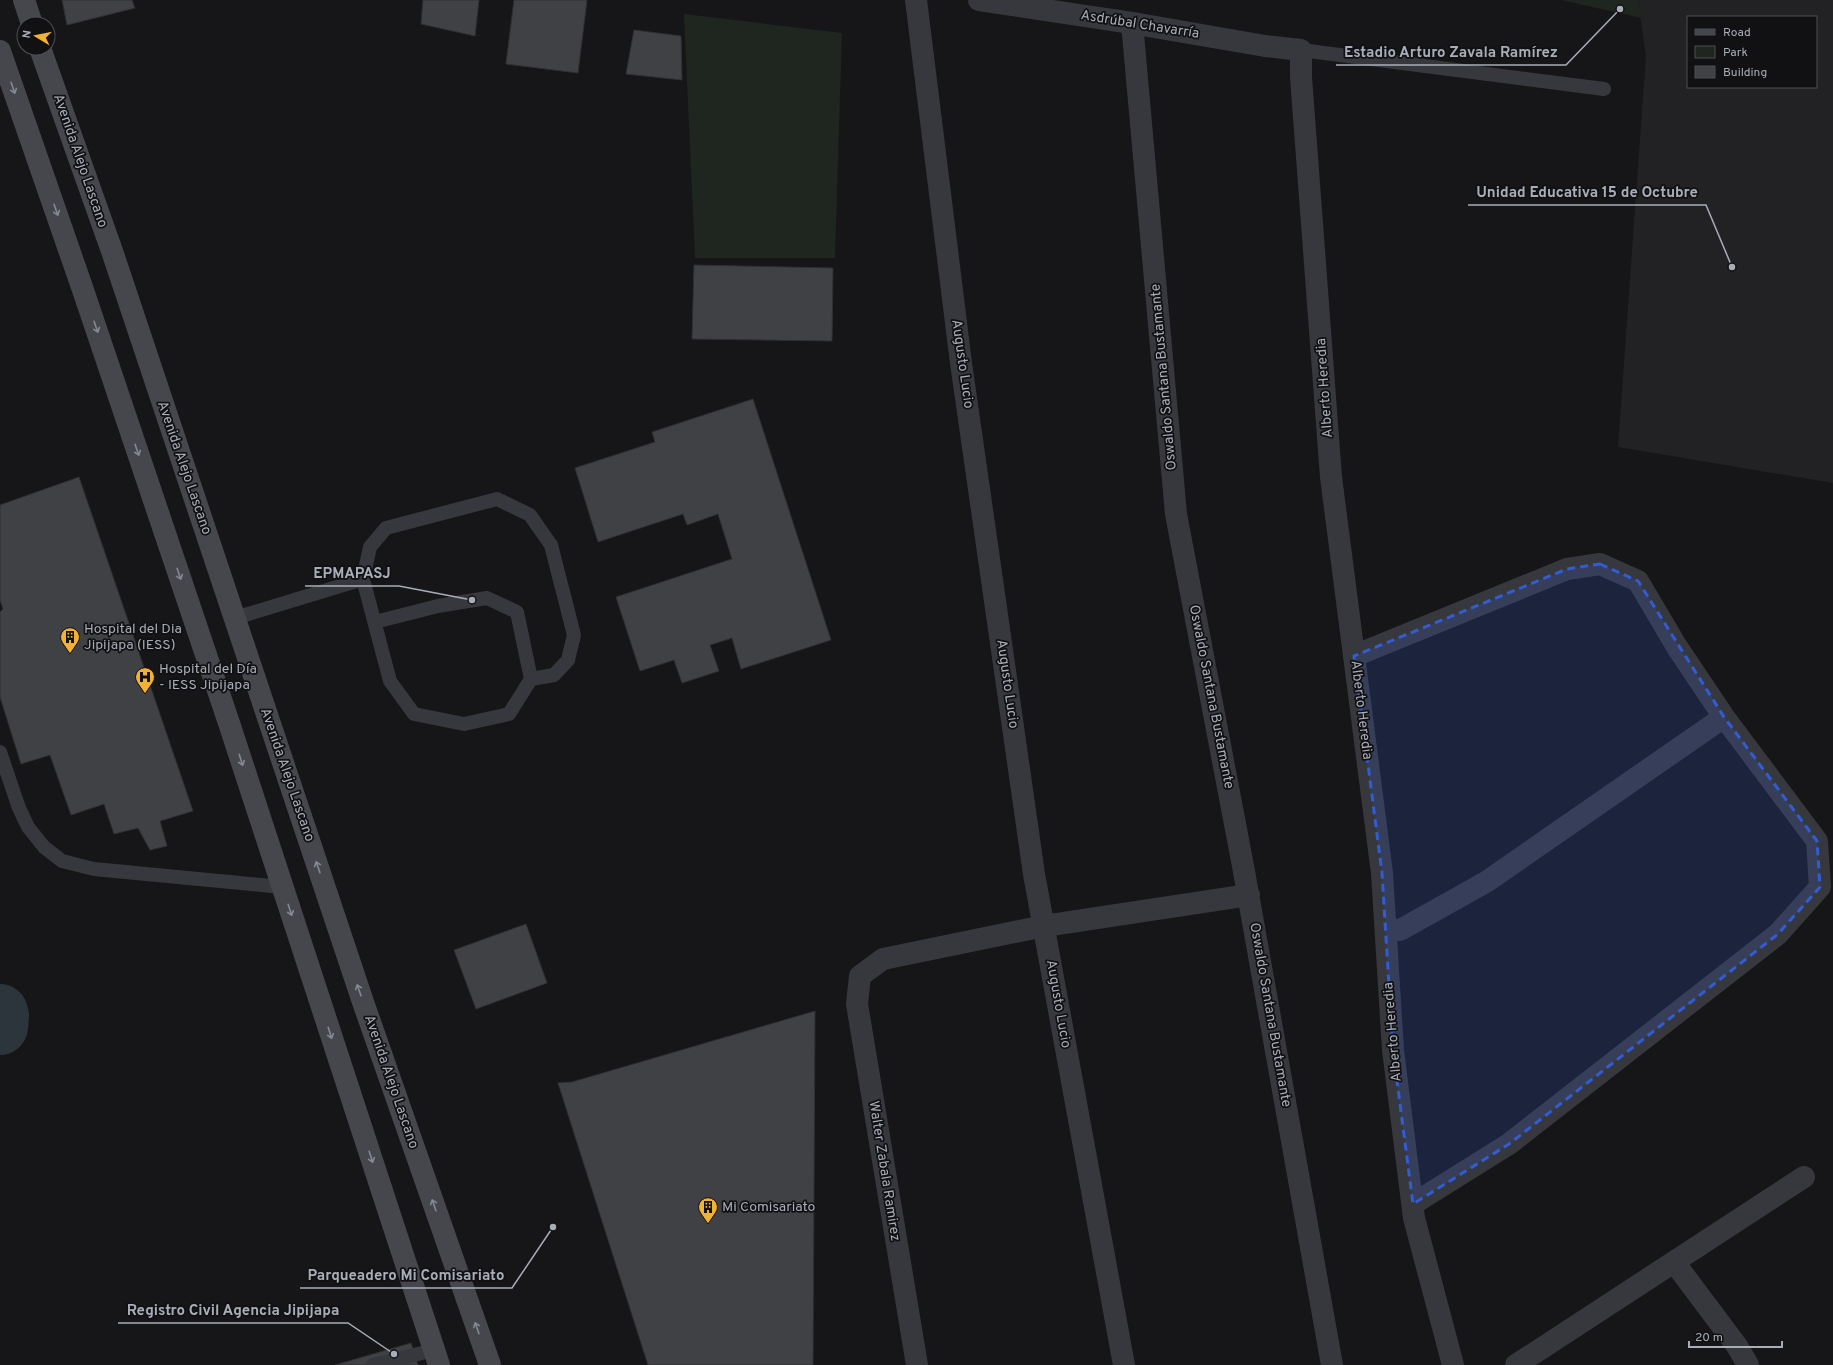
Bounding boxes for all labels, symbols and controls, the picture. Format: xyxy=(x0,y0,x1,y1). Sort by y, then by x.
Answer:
street label: Asdrúbal Chavarría xyxy=(1079,7,1201,43)
north arrow xyxy=(16,16,56,56)
legend xyxy=(1687,16,1817,88)
text: Road xyxy=(1723,25,1751,41)
text: N xyxy=(20,29,35,40)
callout: Estadio Arturo Zavala Ramírez xyxy=(1336,38,1566,65)
text: Estadio Arturo Zavala Ramírez xyxy=(1344,44,1558,63)
text: Park xyxy=(1723,45,1748,61)
text: Building xyxy=(1723,65,1767,81)
one-way arrow xyxy=(10,81,17,94)
street label: Avenida Alejo Lascano xyxy=(49,92,111,230)
callout: Unidad Educativa 15 de Octubre xyxy=(1468,178,1706,205)
text: Unidad Educativa 15 de Octubre xyxy=(1476,184,1698,203)
one-way arrow xyxy=(52,204,60,216)
street label: Oswaldo Santana Bustamante xyxy=(1147,283,1181,471)
street label: Augusto Lucio xyxy=(947,318,977,410)
one-way arrow xyxy=(93,320,100,333)
street label: Alberto Heredia xyxy=(1313,338,1337,438)
street label: Avenida Alejo Lascano xyxy=(153,399,215,537)
one-way arrow xyxy=(134,444,141,457)
callout: EPMAPASJ xyxy=(305,559,399,586)
text: EPMAPASJ xyxy=(313,565,391,584)
one-way arrow xyxy=(175,567,183,579)
street label: Oswaldo Santana Bustamante xyxy=(1185,604,1237,790)
place label: Hospital del Dia Jipijapa (IESS) xyxy=(84,621,182,654)
building icon: Hospital del Dia Jipijapa (IESS) xyxy=(59,626,81,654)
street label: Augusto Lucio xyxy=(992,638,1022,730)
street label: Alberto Heredia xyxy=(1346,659,1376,761)
place label: Hospital del Día - IESS Jipijapa xyxy=(159,661,257,694)
hospital icon: Hospital del Día - IESS Jipijapa xyxy=(134,666,156,694)
street label: Avenida Alejo Lascano xyxy=(256,706,318,844)
one-way arrow xyxy=(238,753,245,766)
one-way arrow xyxy=(314,860,321,873)
one-way arrow xyxy=(287,903,294,916)
street label: Oswaldo Santana Bustamante xyxy=(1245,921,1295,1109)
street label: Augusto Lucio xyxy=(1042,958,1074,1050)
street label: Alberto Heredia xyxy=(1380,981,1406,1083)
one-way arrow xyxy=(355,984,363,996)
street label: Avenida Alejo Lascano xyxy=(360,1013,422,1151)
one-way arrow xyxy=(327,1027,334,1040)
street label: Walter Zabala Ramirez xyxy=(865,1100,903,1242)
one-way arrow xyxy=(368,1150,375,1163)
building icon: Mi Comisariato xyxy=(697,1196,719,1224)
one-way arrow xyxy=(430,1199,437,1212)
place label: Mi Comisariato xyxy=(722,1199,816,1216)
callout: Parqueadero Mi Comisariato xyxy=(300,1261,512,1288)
text: Parqueadero Mi Comisariato xyxy=(308,1267,504,1286)
callout: Registro Civil Agencia Jipijapa xyxy=(118,1296,348,1323)
text: Registro Civil Agencia Jipijapa xyxy=(127,1302,339,1321)
one-way arrow xyxy=(473,1322,480,1335)
scale bar xyxy=(1689,1323,1782,1349)
text: 20 m xyxy=(1695,1330,1723,1346)

